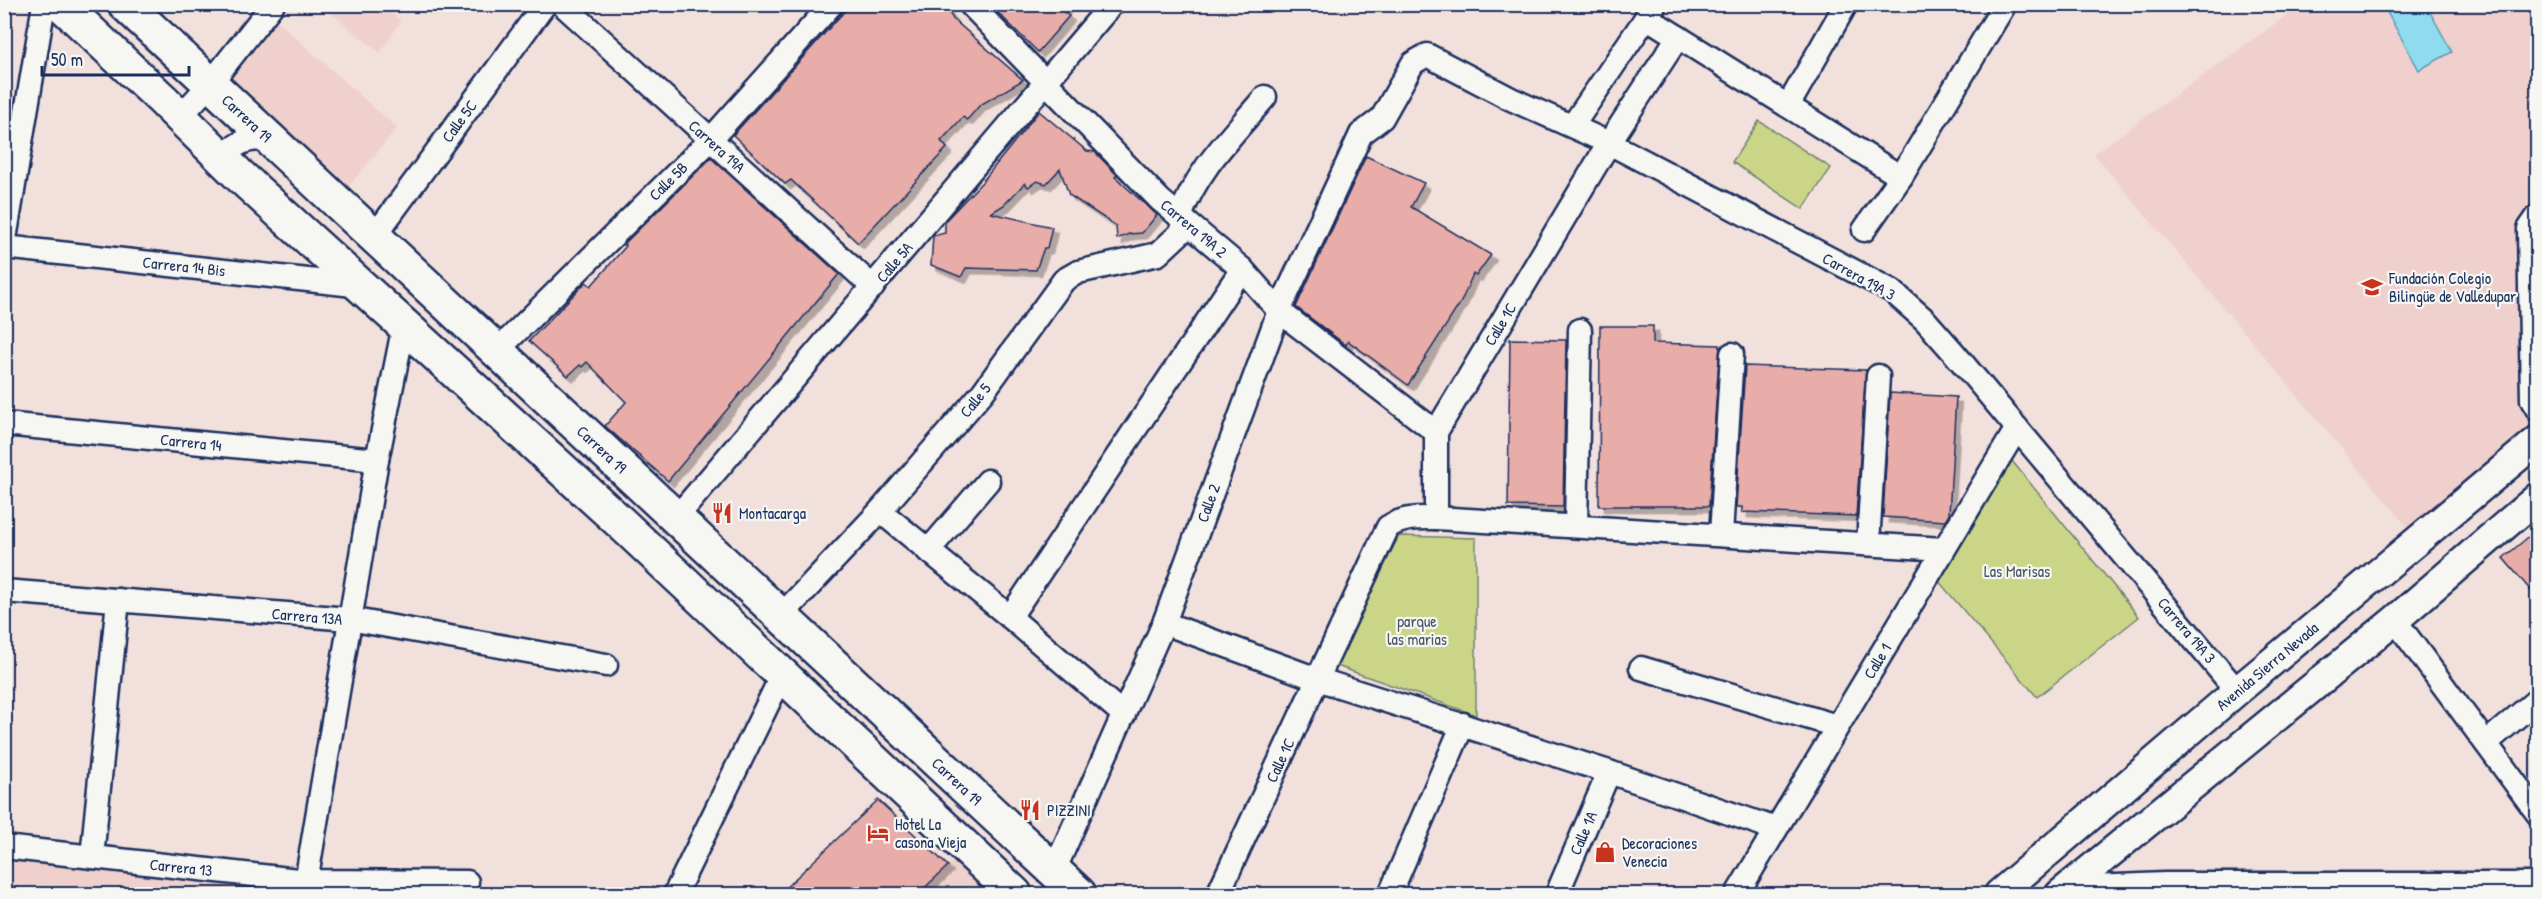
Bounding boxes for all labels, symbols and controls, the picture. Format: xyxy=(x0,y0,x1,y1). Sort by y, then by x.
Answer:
scale bar xyxy=(42,39,189,77)
text: 50 m xyxy=(51,47,83,72)
street label: Carrera 19 xyxy=(217,89,277,147)
street label: Calle 5C xyxy=(436,95,482,147)
street label: Carrera 19A xyxy=(684,115,750,177)
street label: Calle 5B xyxy=(644,157,692,205)
street label: Carrera 19A 2 xyxy=(1156,194,1232,263)
street label: Calle 5A xyxy=(871,237,918,287)
street label: Carrera 19A 3 xyxy=(1819,247,1899,305)
street label: Carrera 14 Bis xyxy=(141,251,227,281)
place label: Fundación Colegio Bilingüe de Valledupar xyxy=(2388,267,2516,307)
school or university icon: Fundación Colegio Bilingüe de Valledupar xyxy=(2360,275,2384,299)
street label: Calle 1C xyxy=(1479,298,1522,350)
street label: Calle 5 xyxy=(954,378,996,422)
street label: Carrera 19 xyxy=(572,420,632,478)
street label: Carrera 14 xyxy=(159,428,223,456)
street label: Calle 2 xyxy=(1191,480,1225,525)
restaurant icon: Montacarga xyxy=(710,501,734,525)
place label: Montacarga xyxy=(739,502,806,524)
park label: Las Marisas xyxy=(1984,560,2050,582)
street label: Carrera 19A 3 xyxy=(2153,592,2221,668)
street label: Carrera 13A xyxy=(271,602,343,630)
park label: parque las marias xyxy=(1387,610,1447,650)
street label: Avenida Sierra Nevada xyxy=(2211,617,2323,715)
street label: Calle 1 xyxy=(1858,639,1896,683)
street label: Calle 1C xyxy=(1260,734,1300,786)
street label: Carrera 19 xyxy=(927,752,987,810)
restaurant icon: PIZZINI xyxy=(1018,798,1042,822)
place label: PIZZINI xyxy=(1047,799,1091,821)
street label: Calle 1A xyxy=(1564,808,1602,858)
place label: Hotel La casona Vieja xyxy=(895,813,966,853)
hotel icon: Hotel La casona Vieja xyxy=(866,821,890,845)
place label: Decoraciones Venecia xyxy=(1622,832,1697,872)
shop icon: Decoraciones Venecia xyxy=(1593,840,1617,864)
street label: Carrera 13 xyxy=(149,853,213,881)

